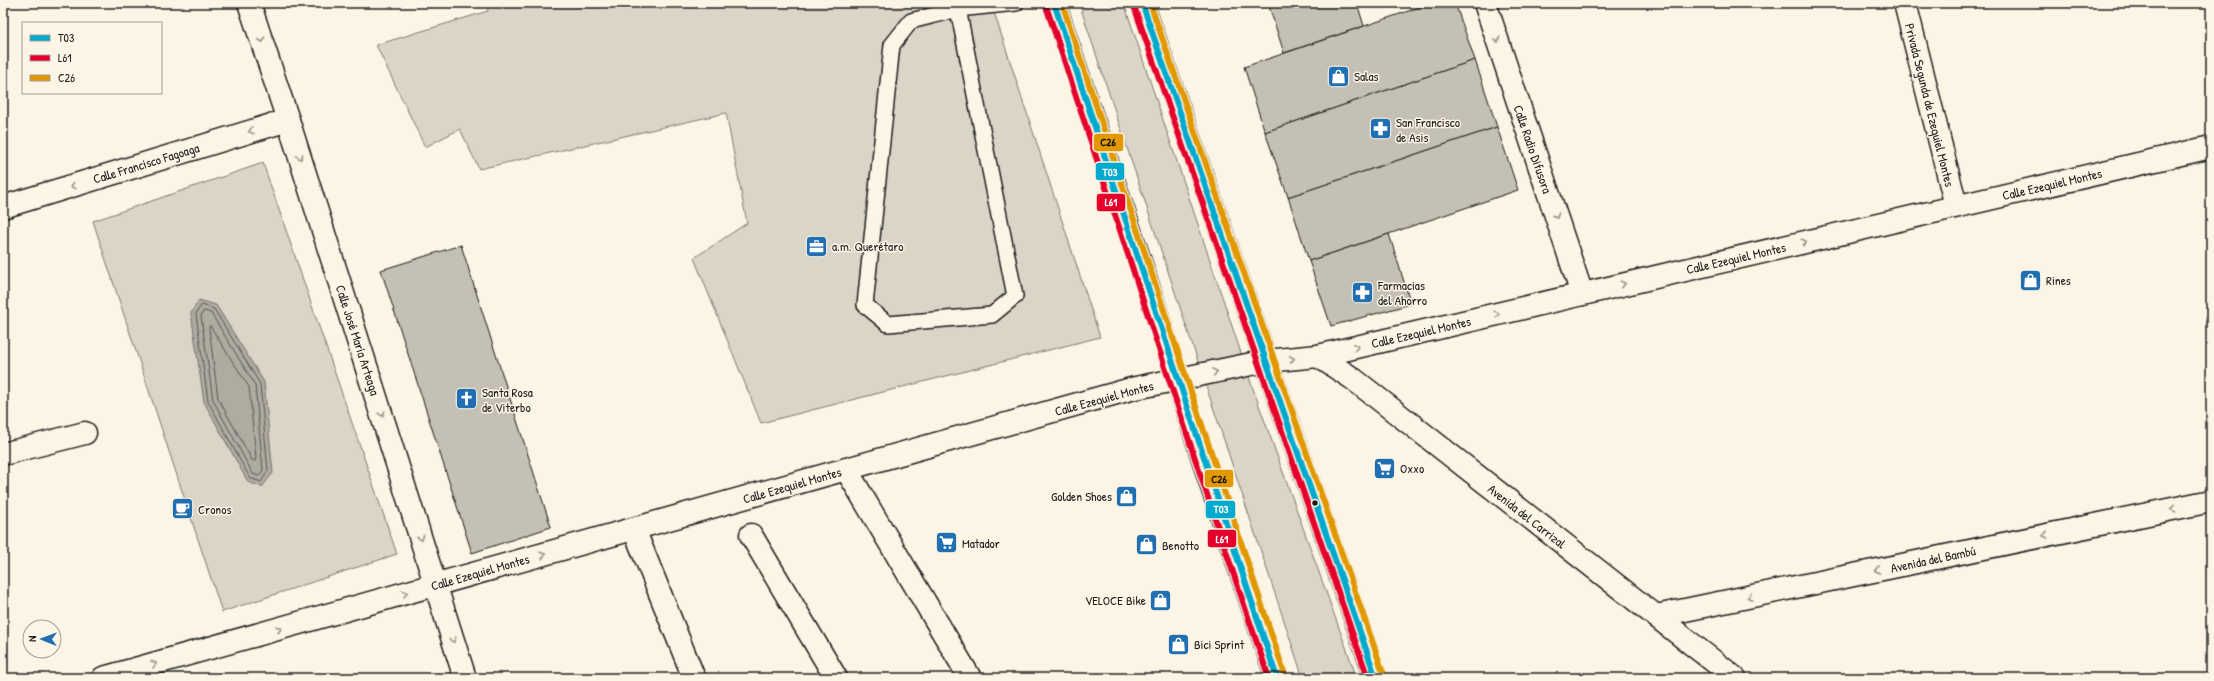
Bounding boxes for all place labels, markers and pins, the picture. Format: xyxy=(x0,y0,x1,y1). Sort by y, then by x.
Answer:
shop icon: Salas xyxy=(1325,63,1351,89)
place label: Salas xyxy=(1354,67,1379,85)
place label: San Francisco de Asis xyxy=(1396,113,1460,146)
pharmacy icon: San Francisco de Asis xyxy=(1368,116,1394,142)
office icon: a.m. Querétaro xyxy=(804,233,830,259)
place label: a.m. Querétaro xyxy=(832,237,903,255)
shop icon: Rines xyxy=(2018,267,2044,293)
place label: Rines xyxy=(2046,271,2071,289)
place label: Farmacias del Ahorro xyxy=(1377,276,1427,309)
pharmacy icon: Farmacias del Ahorro xyxy=(1350,279,1376,305)
place label: Santa Rosa de Viterbo xyxy=(482,383,533,416)
church icon: Santa Rosa de Viterbo xyxy=(453,386,479,412)
supermarket icon: Oxxo xyxy=(1371,455,1397,481)
place label: Oxxo xyxy=(1400,459,1424,477)
shop icon: Golden Shoes xyxy=(1114,483,1140,509)
place label: Golden Shoes xyxy=(1051,487,1112,505)
cafe icon: Cronos xyxy=(169,496,195,522)
unlabelled marker xyxy=(1310,498,1320,508)
place label: Cronos xyxy=(198,500,232,518)
supermarket icon: Matador xyxy=(934,530,960,556)
shop icon: Benotto xyxy=(1133,532,1159,558)
place label: Matador xyxy=(962,534,1000,552)
place label: Benotto xyxy=(1162,536,1199,554)
shop icon: VELOCE Bike xyxy=(1148,587,1174,613)
place label: VELOCE Bike xyxy=(1085,591,1146,609)
shop icon: Bici Sprint xyxy=(1165,631,1191,657)
place label: Bici Sprint xyxy=(1194,635,1245,653)

